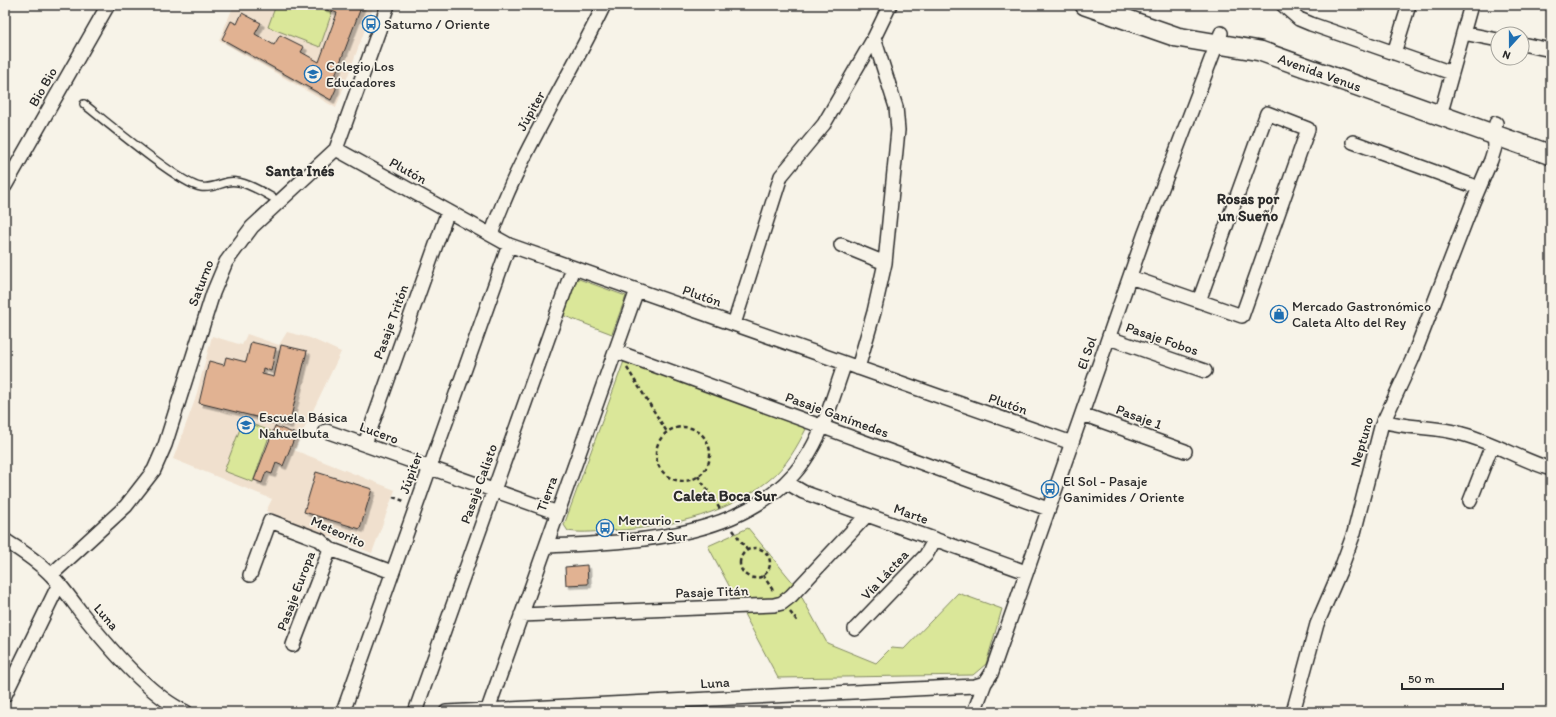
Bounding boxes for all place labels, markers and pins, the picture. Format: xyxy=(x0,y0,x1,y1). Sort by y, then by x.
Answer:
bus stop icon: Saturno / Oriente xyxy=(361,14,381,34)
place label: Saturno / Oriente xyxy=(384,16,490,33)
place label: Colegio Los Educadores xyxy=(326,58,396,91)
school or university icon: Colegio Los Educadores xyxy=(303,64,323,84)
place label: Mercado Gastronómico Caleta Alto del Rey xyxy=(1292,298,1431,331)
shop icon: Mercado Gastronómico Caleta Alto del Rey xyxy=(1269,304,1289,324)
place label: Escuela Básica Nahuelbuta xyxy=(259,409,348,442)
school or university icon: Escuela Básica Nahuelbuta xyxy=(236,415,256,435)
place label: El Sol - Pasaje Ganimides / Oriente xyxy=(1063,473,1185,506)
bus stop icon: El Sol - Pasaje Ganimides / Oriente xyxy=(1040,479,1060,499)
place label: Mercurio - Tierra / Sur xyxy=(618,512,688,545)
bus stop icon: Mercurio - Tierra / Sur xyxy=(595,518,615,538)

